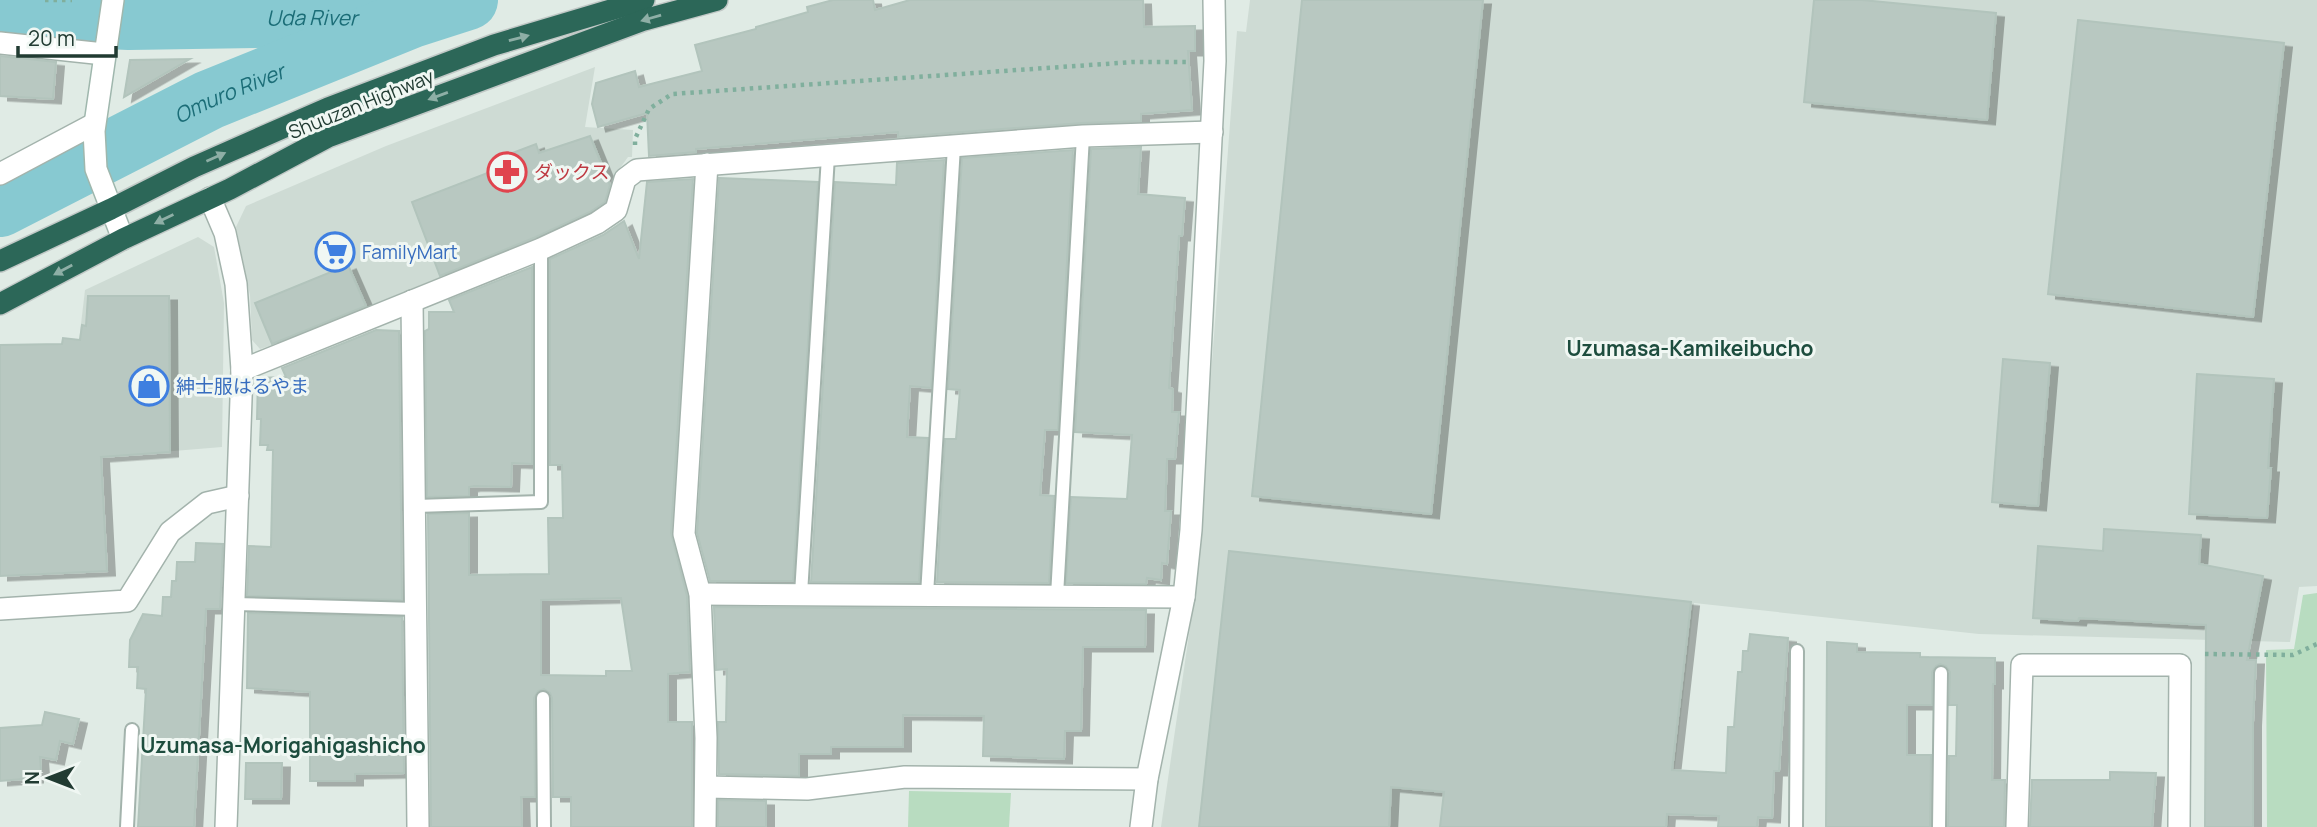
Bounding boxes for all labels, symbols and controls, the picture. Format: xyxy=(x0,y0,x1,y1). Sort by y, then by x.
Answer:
water label: Uda River xyxy=(266,3,360,32)
one-way arrow xyxy=(640,13,662,24)
scale bar xyxy=(18,14,116,58)
text: 20 m xyxy=(28,24,75,52)
one-way arrow xyxy=(508,32,530,43)
water label: Omuro River xyxy=(169,56,291,130)
street label: Shuuzan Highway xyxy=(284,63,438,145)
one-way arrow xyxy=(427,91,448,102)
one-way arrow xyxy=(206,151,226,163)
pharmacy icon: ダックス xyxy=(486,151,528,193)
place label: ダックス xyxy=(534,159,609,185)
one-way arrow xyxy=(153,214,174,225)
supermarket icon: FamilyMart xyxy=(314,231,356,273)
place label: FamilyMart xyxy=(362,239,458,265)
one-way arrow xyxy=(53,265,73,276)
district label: Uzumasa-Kamikeibucho xyxy=(1566,334,1814,362)
shop icon: 紳士服はるやま xyxy=(128,365,170,407)
place label: 紳士服はるやま xyxy=(176,373,309,399)
district label: Uzumasa-Morigahigashicho xyxy=(140,731,426,759)
north arrow xyxy=(14,743,84,813)
text: N xyxy=(19,771,45,785)

